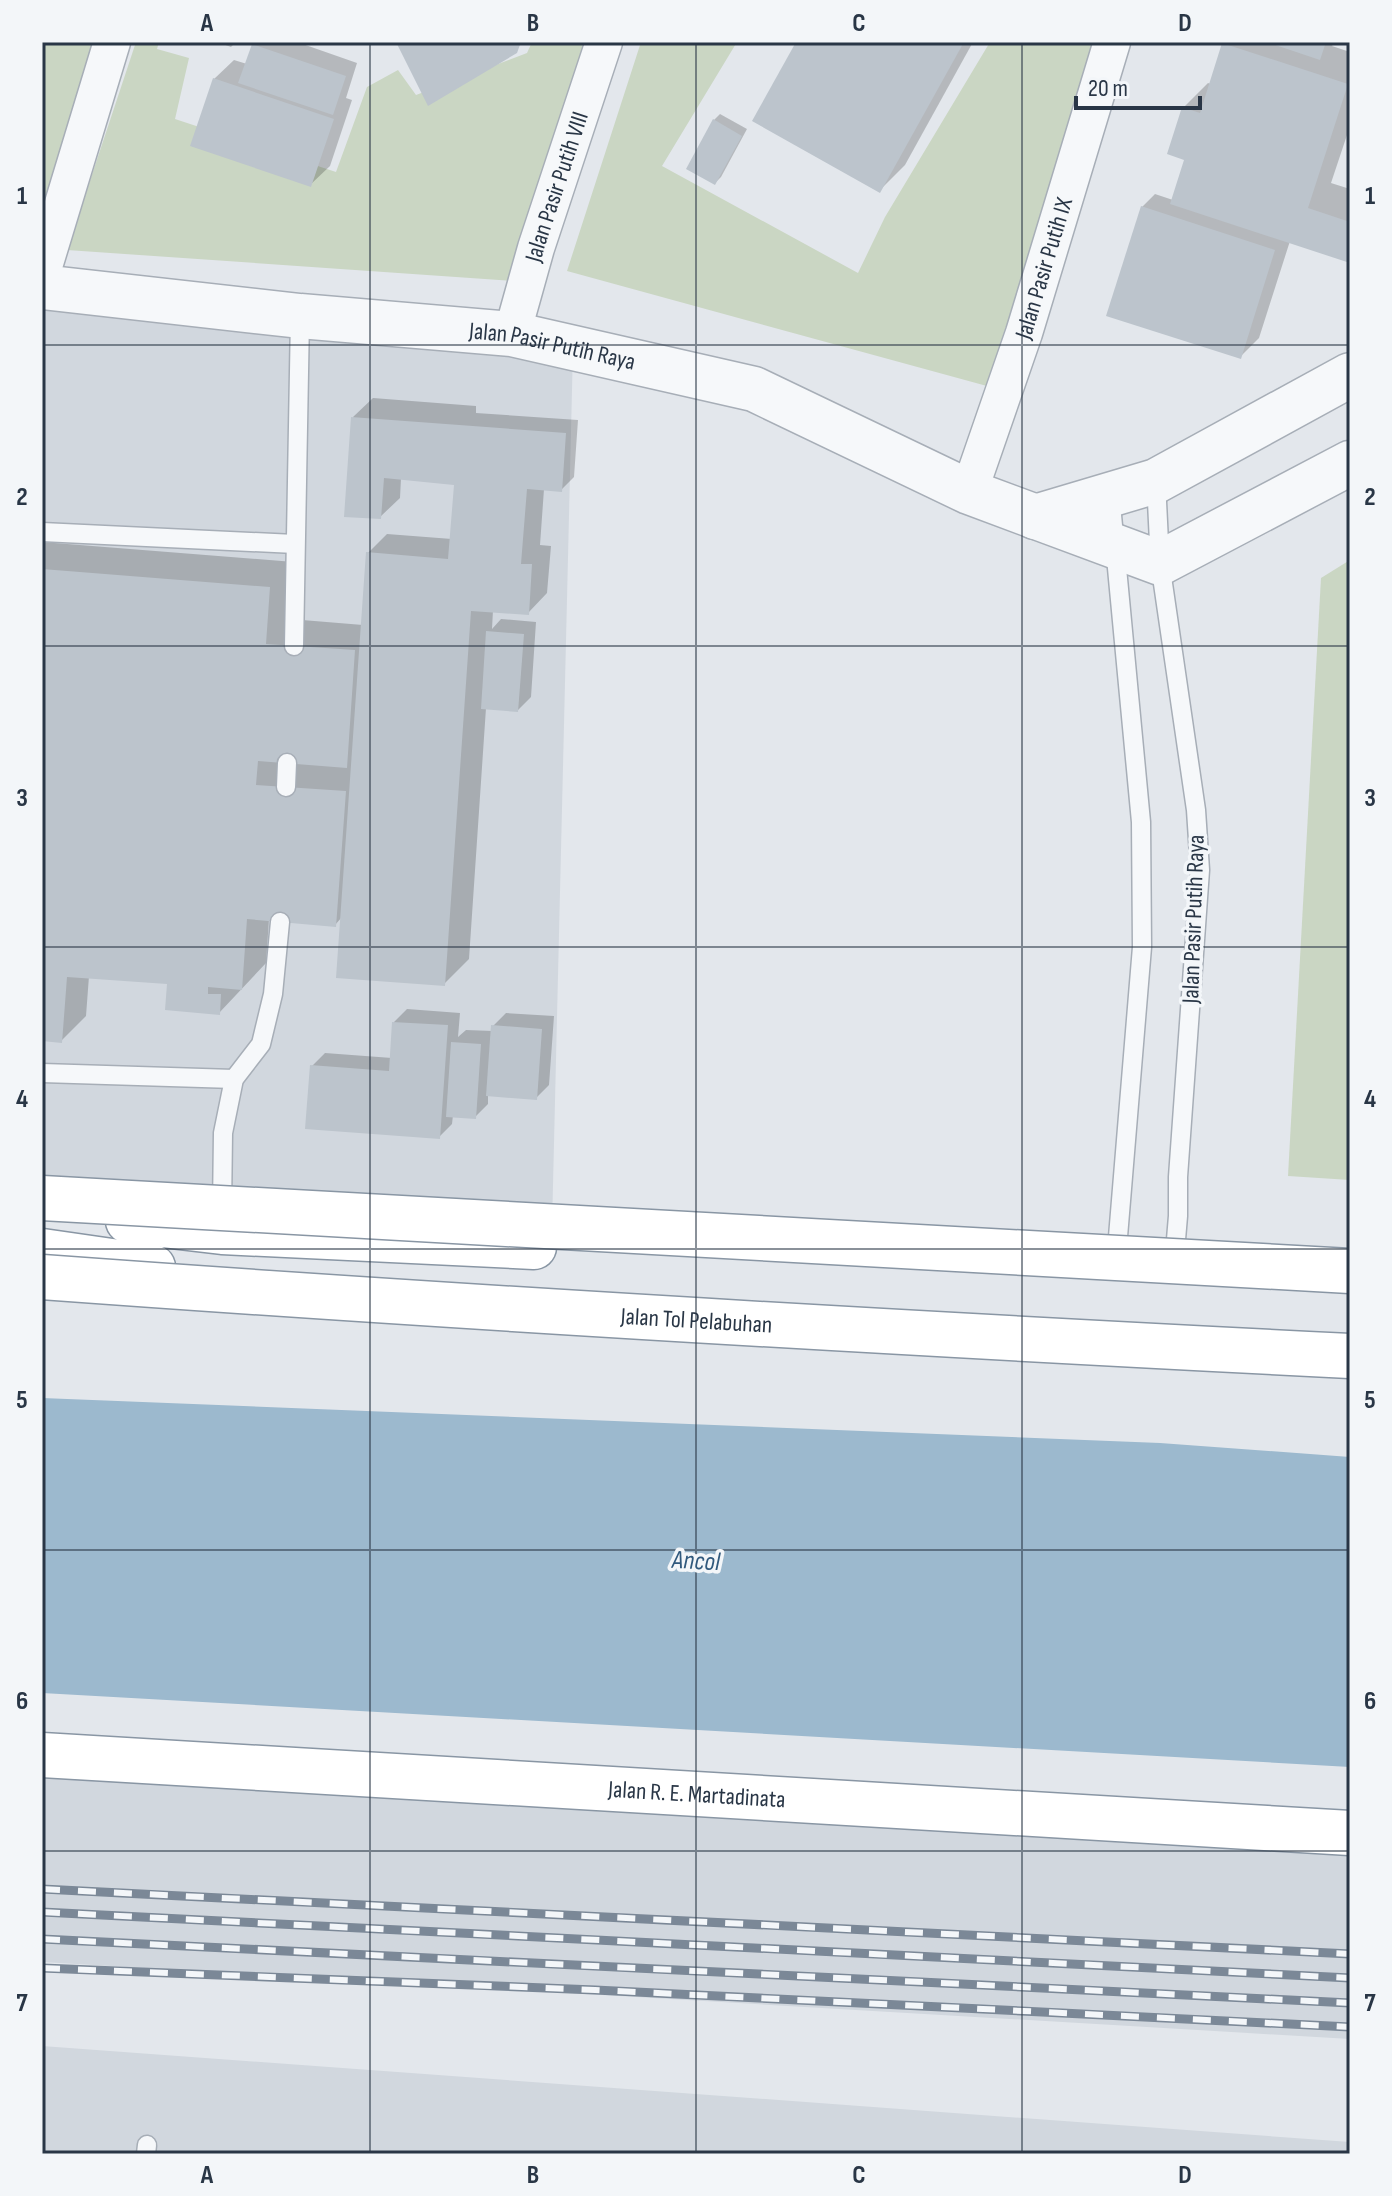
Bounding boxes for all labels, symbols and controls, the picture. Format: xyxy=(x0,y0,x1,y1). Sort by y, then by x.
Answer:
text: A xyxy=(200,8,214,39)
text: B xyxy=(527,8,539,39)
text: C xyxy=(852,8,866,39)
text: D xyxy=(1178,8,1192,39)
scale bar xyxy=(1076,60,1200,110)
text: 20 m xyxy=(1088,74,1128,103)
street label: Jalan Pasir Putih VIII xyxy=(519,108,595,266)
text: 1 xyxy=(17,181,27,212)
text: 1 xyxy=(1365,181,1375,212)
street label: Jalan Pasir Putih IX xyxy=(1009,193,1079,344)
street label: Jalan Pasir Putih Raya xyxy=(467,316,638,377)
text: 2 xyxy=(16,482,28,513)
text: 2 xyxy=(1364,482,1376,513)
text: 3 xyxy=(16,783,28,814)
text: 3 xyxy=(1364,783,1376,814)
street label: Jalan Pasir Putih Raya xyxy=(1176,834,1211,1005)
text: 4 xyxy=(16,1084,28,1115)
text: 4 xyxy=(1364,1084,1376,1115)
street label: Jalan Tol Pelabuhan xyxy=(619,1302,773,1340)
text: 5 xyxy=(16,1385,28,1416)
text: 5 xyxy=(1364,1385,1376,1416)
water label: Ancol xyxy=(670,1545,722,1578)
text: 6 xyxy=(16,1686,28,1717)
text: 6 xyxy=(1364,1686,1376,1717)
street label: Jalan R. E. Martadinata xyxy=(606,1775,786,1814)
text: 7 xyxy=(16,1988,28,2019)
text: 7 xyxy=(1364,1988,1376,2019)
text: A xyxy=(200,2160,214,2191)
text: B xyxy=(527,2160,539,2191)
text: C xyxy=(852,2160,866,2191)
text: D xyxy=(1178,2160,1192,2191)

